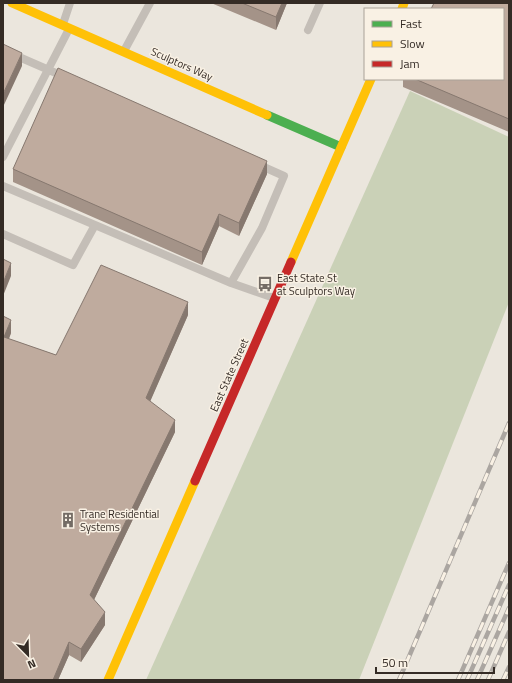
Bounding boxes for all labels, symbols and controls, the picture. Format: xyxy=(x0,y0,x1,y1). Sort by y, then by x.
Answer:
legend xyxy=(364,8,504,80)
text: Fast xyxy=(400,14,423,33)
text: Slow xyxy=(400,34,425,53)
street label: Sculptors Way xyxy=(148,43,216,85)
text: Jam xyxy=(400,54,420,73)
place label: East State St at Sculptors Way xyxy=(277,270,356,299)
bus stop icon: East State St at Sculptors Way xyxy=(256,275,274,293)
street label: East State Street xyxy=(206,336,252,414)
place label: Trane Residential Systems xyxy=(80,506,159,535)
building icon: Trane Residential Systems xyxy=(59,511,77,529)
north arrow xyxy=(8,635,48,675)
scale bar xyxy=(376,649,494,675)
text: 50 m xyxy=(382,653,408,672)
text: N xyxy=(25,655,39,673)

